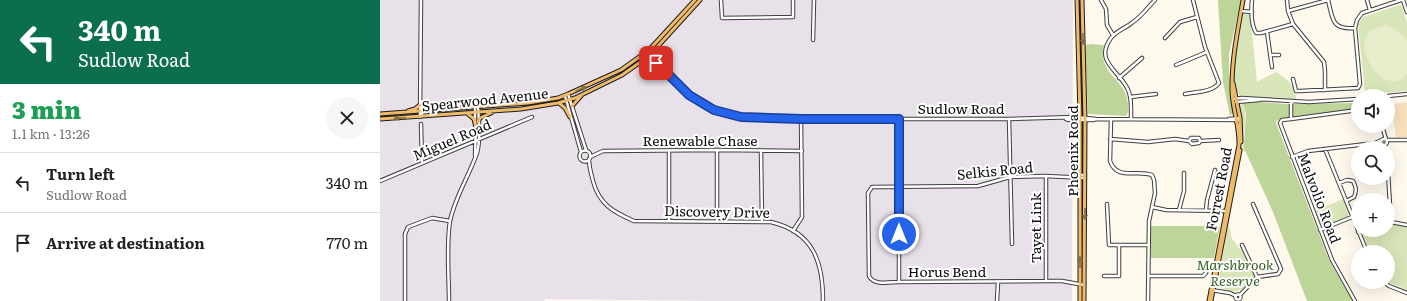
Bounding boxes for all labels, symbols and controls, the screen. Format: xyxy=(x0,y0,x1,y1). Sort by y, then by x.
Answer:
text: 340 m xyxy=(78,8,161,50)
icon: left xyxy=(12,16,64,68)
one-way arrow xyxy=(1080,33,1086,46)
text: Sudlow Road xyxy=(78,46,190,73)
pin xyxy=(639,46,673,80)
icon: arrive xyxy=(645,52,667,74)
street label: Spearwood Avenue xyxy=(421,82,549,116)
one-way arrow xyxy=(576,86,587,92)
map controls xyxy=(1351,89,1395,289)
button: sound xyxy=(1351,89,1395,133)
text: 3 min xyxy=(12,91,81,126)
button: close xyxy=(326,97,368,139)
street label: Sudlow Road xyxy=(917,98,1005,118)
street label: Phoenix Road xyxy=(1062,105,1082,197)
street label: Miguel Road xyxy=(409,113,494,165)
one-way arrow xyxy=(394,115,406,122)
text: 1.1 km · 13:26 xyxy=(12,124,90,143)
street label: Renewable Chase xyxy=(642,130,758,150)
button: search xyxy=(1351,141,1395,185)
street label: Forrest Road xyxy=(1200,145,1236,232)
street label: Malvolio Road xyxy=(1293,149,1347,246)
street label: Selkis Road xyxy=(956,156,1034,184)
text: Turn left xyxy=(46,162,115,185)
text: 340 m xyxy=(325,171,368,194)
icon: left xyxy=(12,172,34,194)
text: Sudlow Road xyxy=(46,185,127,204)
street label: Tayet Link xyxy=(1025,192,1045,263)
button: + xyxy=(1351,193,1395,237)
street label: Discovery Drive xyxy=(664,200,770,222)
one-way arrow xyxy=(1081,208,1088,220)
position arrow xyxy=(878,213,920,255)
text: Arrive at destination xyxy=(46,231,205,254)
text: 770 m xyxy=(327,231,368,254)
icon: arrive xyxy=(12,232,34,254)
button: − xyxy=(1351,245,1395,289)
park label: Marshbrook Reserve xyxy=(1196,254,1274,290)
one-way arrow xyxy=(1077,255,1083,268)
street label: Horus Bend xyxy=(908,261,987,281)

